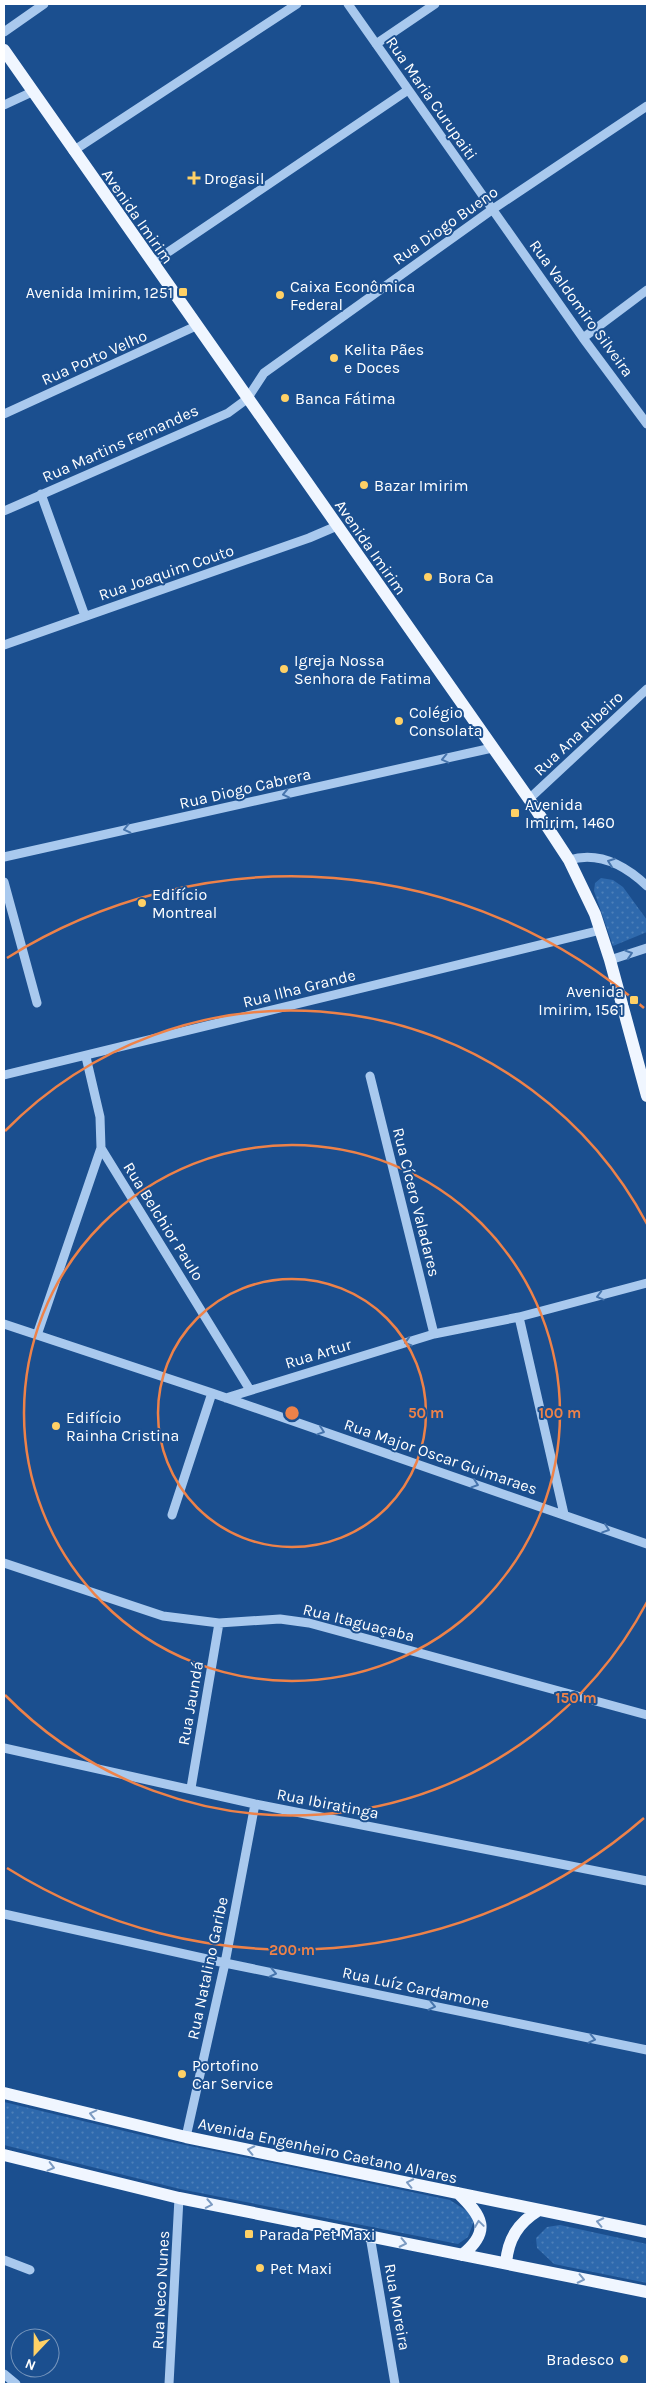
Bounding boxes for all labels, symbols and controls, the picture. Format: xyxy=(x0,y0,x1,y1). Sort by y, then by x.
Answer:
street label: Rua Maria Curupaiti xyxy=(382,33,481,164)
street label: Avenida Imirim xyxy=(98,165,177,267)
place label: Drogasil xyxy=(204,169,265,188)
marker: Drogasil xyxy=(188,172,200,184)
street label: Rua Diogo Bueno xyxy=(389,182,502,269)
street label: Rua Valdomiro Silveira xyxy=(526,236,638,381)
place label: Caixa Econômica Federal xyxy=(290,277,415,314)
place label: Avenida Imirim, 1251 xyxy=(26,283,173,302)
marker: Avenida Imirim, 1251 xyxy=(177,286,189,298)
marker: Caixa Econômica Federal xyxy=(274,289,286,301)
street label: Rua Porto Velho xyxy=(38,326,150,389)
place label: Kelita Pães e Doces xyxy=(344,340,424,377)
marker: Kelita Pães e Doces xyxy=(328,352,340,364)
place label: Banca Fátima xyxy=(295,389,396,408)
marker: Banca Fátima xyxy=(279,392,291,404)
street label: Rua Martins Fernandes xyxy=(39,400,201,487)
place label: Bazar Imirim xyxy=(374,476,468,495)
marker: Bazar Imirim xyxy=(358,479,370,491)
street label: Avenida Imirim xyxy=(331,496,410,598)
street label: Rua Joaquim Couto xyxy=(96,540,236,605)
place label: Bora Ca xyxy=(438,568,494,587)
marker: Bora Ca xyxy=(422,571,434,583)
place label: Igreja Nossa Senhora de Fatima xyxy=(294,651,431,688)
marker: Igreja Nossa Senhora de Fatima xyxy=(278,663,290,675)
street label: Rua Ana Ribeiro xyxy=(530,687,627,780)
place label: Colégio Consolata xyxy=(409,703,482,740)
marker: Colégio Consolata xyxy=(393,715,405,727)
one-way arrow xyxy=(440,753,449,764)
street label: Rua Diogo Cabrera xyxy=(177,764,313,813)
one-way arrow xyxy=(282,788,291,799)
place label: Avenida Imirim, 1460 xyxy=(525,795,615,832)
marker: Avenida Imirim, 1460 xyxy=(509,807,521,819)
one-way arrow xyxy=(123,823,132,834)
one-way arrow xyxy=(608,858,616,868)
place label: Edifício Montreal xyxy=(152,885,217,922)
marker: Edifício Montreal xyxy=(136,897,148,909)
one-way arrow xyxy=(624,950,633,960)
street label: Rua Ilha Grande xyxy=(241,965,357,1012)
place label: Avenida Imirim, 1561 xyxy=(538,982,624,1019)
marker: Avenida Imirim, 1561 xyxy=(628,994,640,1006)
street label: Rua Cícero Valadares xyxy=(389,1126,444,1279)
street label: Rua Belchior Paulo xyxy=(119,1158,208,1284)
one-way arrow xyxy=(597,1290,605,1300)
street label: Rua Artur xyxy=(283,1334,354,1373)
one-way arrow xyxy=(405,1337,413,1347)
centre of rings xyxy=(283,1404,301,1422)
text: 50 m xyxy=(408,1404,444,1422)
text: 100 m xyxy=(539,1404,581,1422)
place label: Edifício Rainha Cristina xyxy=(66,1408,179,1445)
street label: Rua Major Oscar Guimaraes xyxy=(342,1414,540,1498)
marker: Edifício Rainha Cristina xyxy=(50,1420,62,1432)
one-way arrow xyxy=(317,1425,325,1435)
one-way arrow xyxy=(470,1478,479,1488)
one-way arrow xyxy=(601,1523,609,1533)
street label: Rua Itaguaçaba xyxy=(301,1599,417,1646)
street label: Rua Jaundá xyxy=(174,1660,207,1747)
text: 150 m xyxy=(555,1689,597,1707)
street label: Rua Ibiratinga xyxy=(275,1784,381,1823)
street label: Rua Natalino Garibe xyxy=(183,1895,232,2041)
text: 200 m xyxy=(269,1941,315,1959)
street label: Rua Luíz Cardamone xyxy=(341,1963,491,2012)
one-way arrow xyxy=(269,1967,278,1978)
one-way arrow xyxy=(428,2000,437,2011)
one-way arrow xyxy=(587,2033,596,2043)
place label: Portofino Car Service xyxy=(192,2056,273,2093)
marker: Portofino Car Service xyxy=(176,2068,188,2080)
one-way arrow xyxy=(88,2109,97,2120)
street label: Avenida Engenheiro Caetano Alvares xyxy=(196,2114,459,2187)
one-way arrow xyxy=(247,2145,256,2156)
one-way arrow xyxy=(47,2161,56,2172)
one-way arrow xyxy=(406,2179,415,2189)
one-way arrow xyxy=(205,2198,214,2209)
one-way arrow xyxy=(595,2217,604,2228)
one-way arrow xyxy=(474,2219,485,2227)
place label: Parada Pet Maxi xyxy=(259,2225,376,2244)
marker: Parada Pet Maxi xyxy=(243,2228,255,2240)
street label: Rua Neco Nunes xyxy=(148,2230,173,2350)
one-way arrow xyxy=(399,2237,407,2247)
place label: Pet Maxi xyxy=(270,2259,332,2278)
marker: Pet Maxi xyxy=(254,2262,266,2274)
street label: Rua Moreira xyxy=(381,2262,414,2352)
one-way arrow xyxy=(577,2273,586,2284)
north arrow xyxy=(10,2328,60,2378)
place label: Bradesco xyxy=(546,2350,614,2369)
marker: Bradesco xyxy=(618,2353,630,2365)
text: N xyxy=(22,2355,38,2374)

